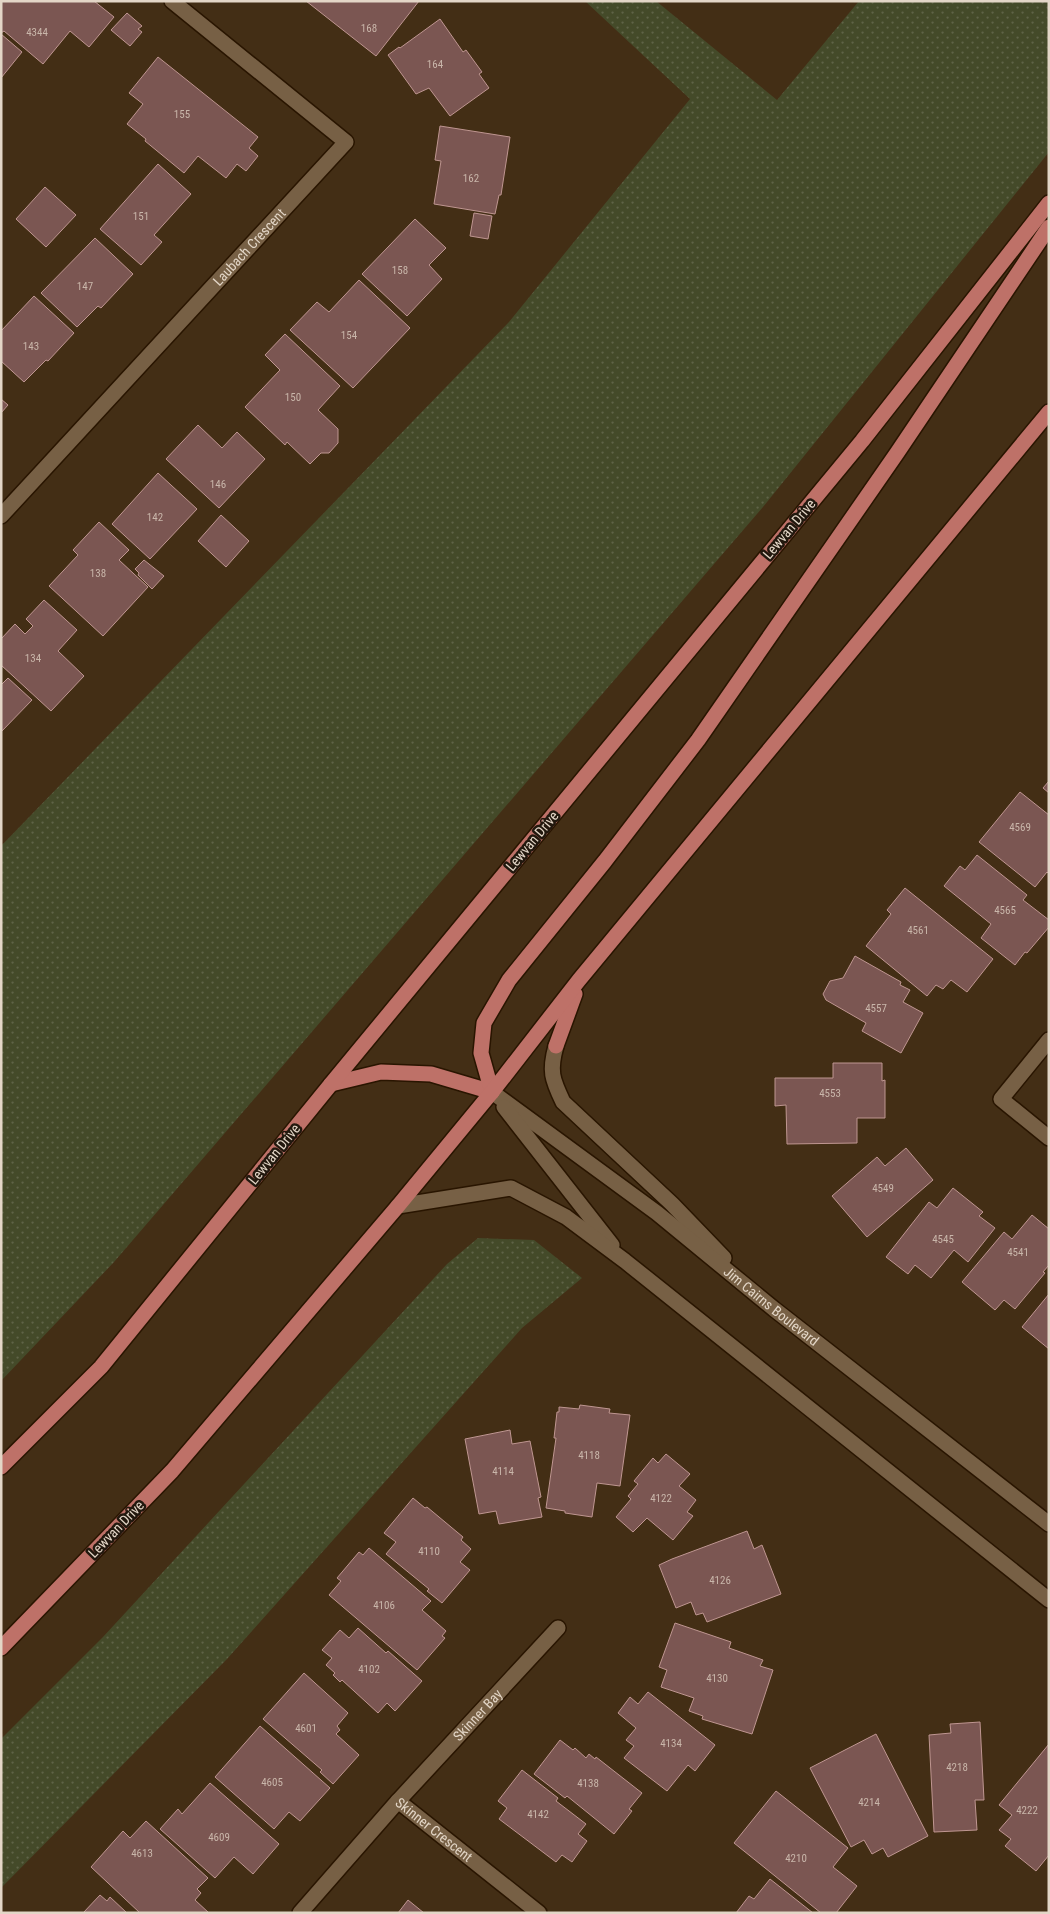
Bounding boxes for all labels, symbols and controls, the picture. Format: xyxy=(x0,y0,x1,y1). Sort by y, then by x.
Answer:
house number: 168 xyxy=(361,22,377,35)
house number: 4344 xyxy=(26,26,48,39)
house number: 164 xyxy=(427,58,444,71)
house number: 155 xyxy=(174,108,190,121)
house number: 162 xyxy=(463,172,479,185)
street label: Laubach Crescent xyxy=(210,205,289,289)
house number: 151 xyxy=(133,210,149,223)
house number: 158 xyxy=(392,264,408,277)
house number: 147 xyxy=(77,280,93,293)
house number: 154 xyxy=(341,329,358,342)
house number: 143 xyxy=(23,340,39,353)
house number: 150 xyxy=(285,391,301,404)
house number: 146 xyxy=(210,478,226,491)
street label: Lewvan Drive xyxy=(759,496,819,562)
house number: 142 xyxy=(147,511,163,524)
house number: 138 xyxy=(90,567,106,580)
house number: 134 xyxy=(25,652,42,665)
street label: Lewvan Drive xyxy=(502,808,562,874)
house number: 4569 xyxy=(1009,821,1031,834)
house number: 4565 xyxy=(994,904,1016,917)
house number: 4561 xyxy=(907,924,929,937)
house number: 4557 xyxy=(865,1002,887,1015)
house number: 4553 xyxy=(819,1087,841,1100)
street label: Lewvan Drive xyxy=(245,1120,303,1187)
house number: 4549 xyxy=(872,1182,894,1195)
house number: 4545 xyxy=(932,1233,954,1246)
house number: 4541 xyxy=(1007,1246,1029,1259)
street label: Jim Cairns Boulevard xyxy=(721,1263,822,1349)
house number: 4118 xyxy=(578,1449,600,1462)
house number: 4114 xyxy=(492,1465,514,1478)
house number: 4122 xyxy=(650,1492,672,1505)
street label: Lewvan Drive xyxy=(85,1497,147,1561)
house number: 4110 xyxy=(418,1545,440,1558)
house number: 4126 xyxy=(709,1574,731,1587)
house number: 4106 xyxy=(373,1599,395,1612)
house number: 4102 xyxy=(358,1663,380,1676)
house number: 4130 xyxy=(706,1672,728,1685)
street label: Skinner Bay xyxy=(450,1686,505,1744)
house number: 4601 xyxy=(295,1722,317,1735)
house number: 4134 xyxy=(660,1737,682,1750)
house number: 4218 xyxy=(946,1761,968,1774)
house number: 4605 xyxy=(261,1776,283,1789)
house number: 4138 xyxy=(577,1777,599,1790)
street label: Skinner Crescent xyxy=(392,1794,476,1865)
house number: 4214 xyxy=(858,1796,880,1809)
house number: 4222 xyxy=(1016,1804,1038,1817)
house number: 4142 xyxy=(527,1808,549,1821)
house number: 4609 xyxy=(208,1831,230,1844)
house number: 4613 xyxy=(131,1847,153,1860)
house number: 4210 xyxy=(785,1852,807,1865)

